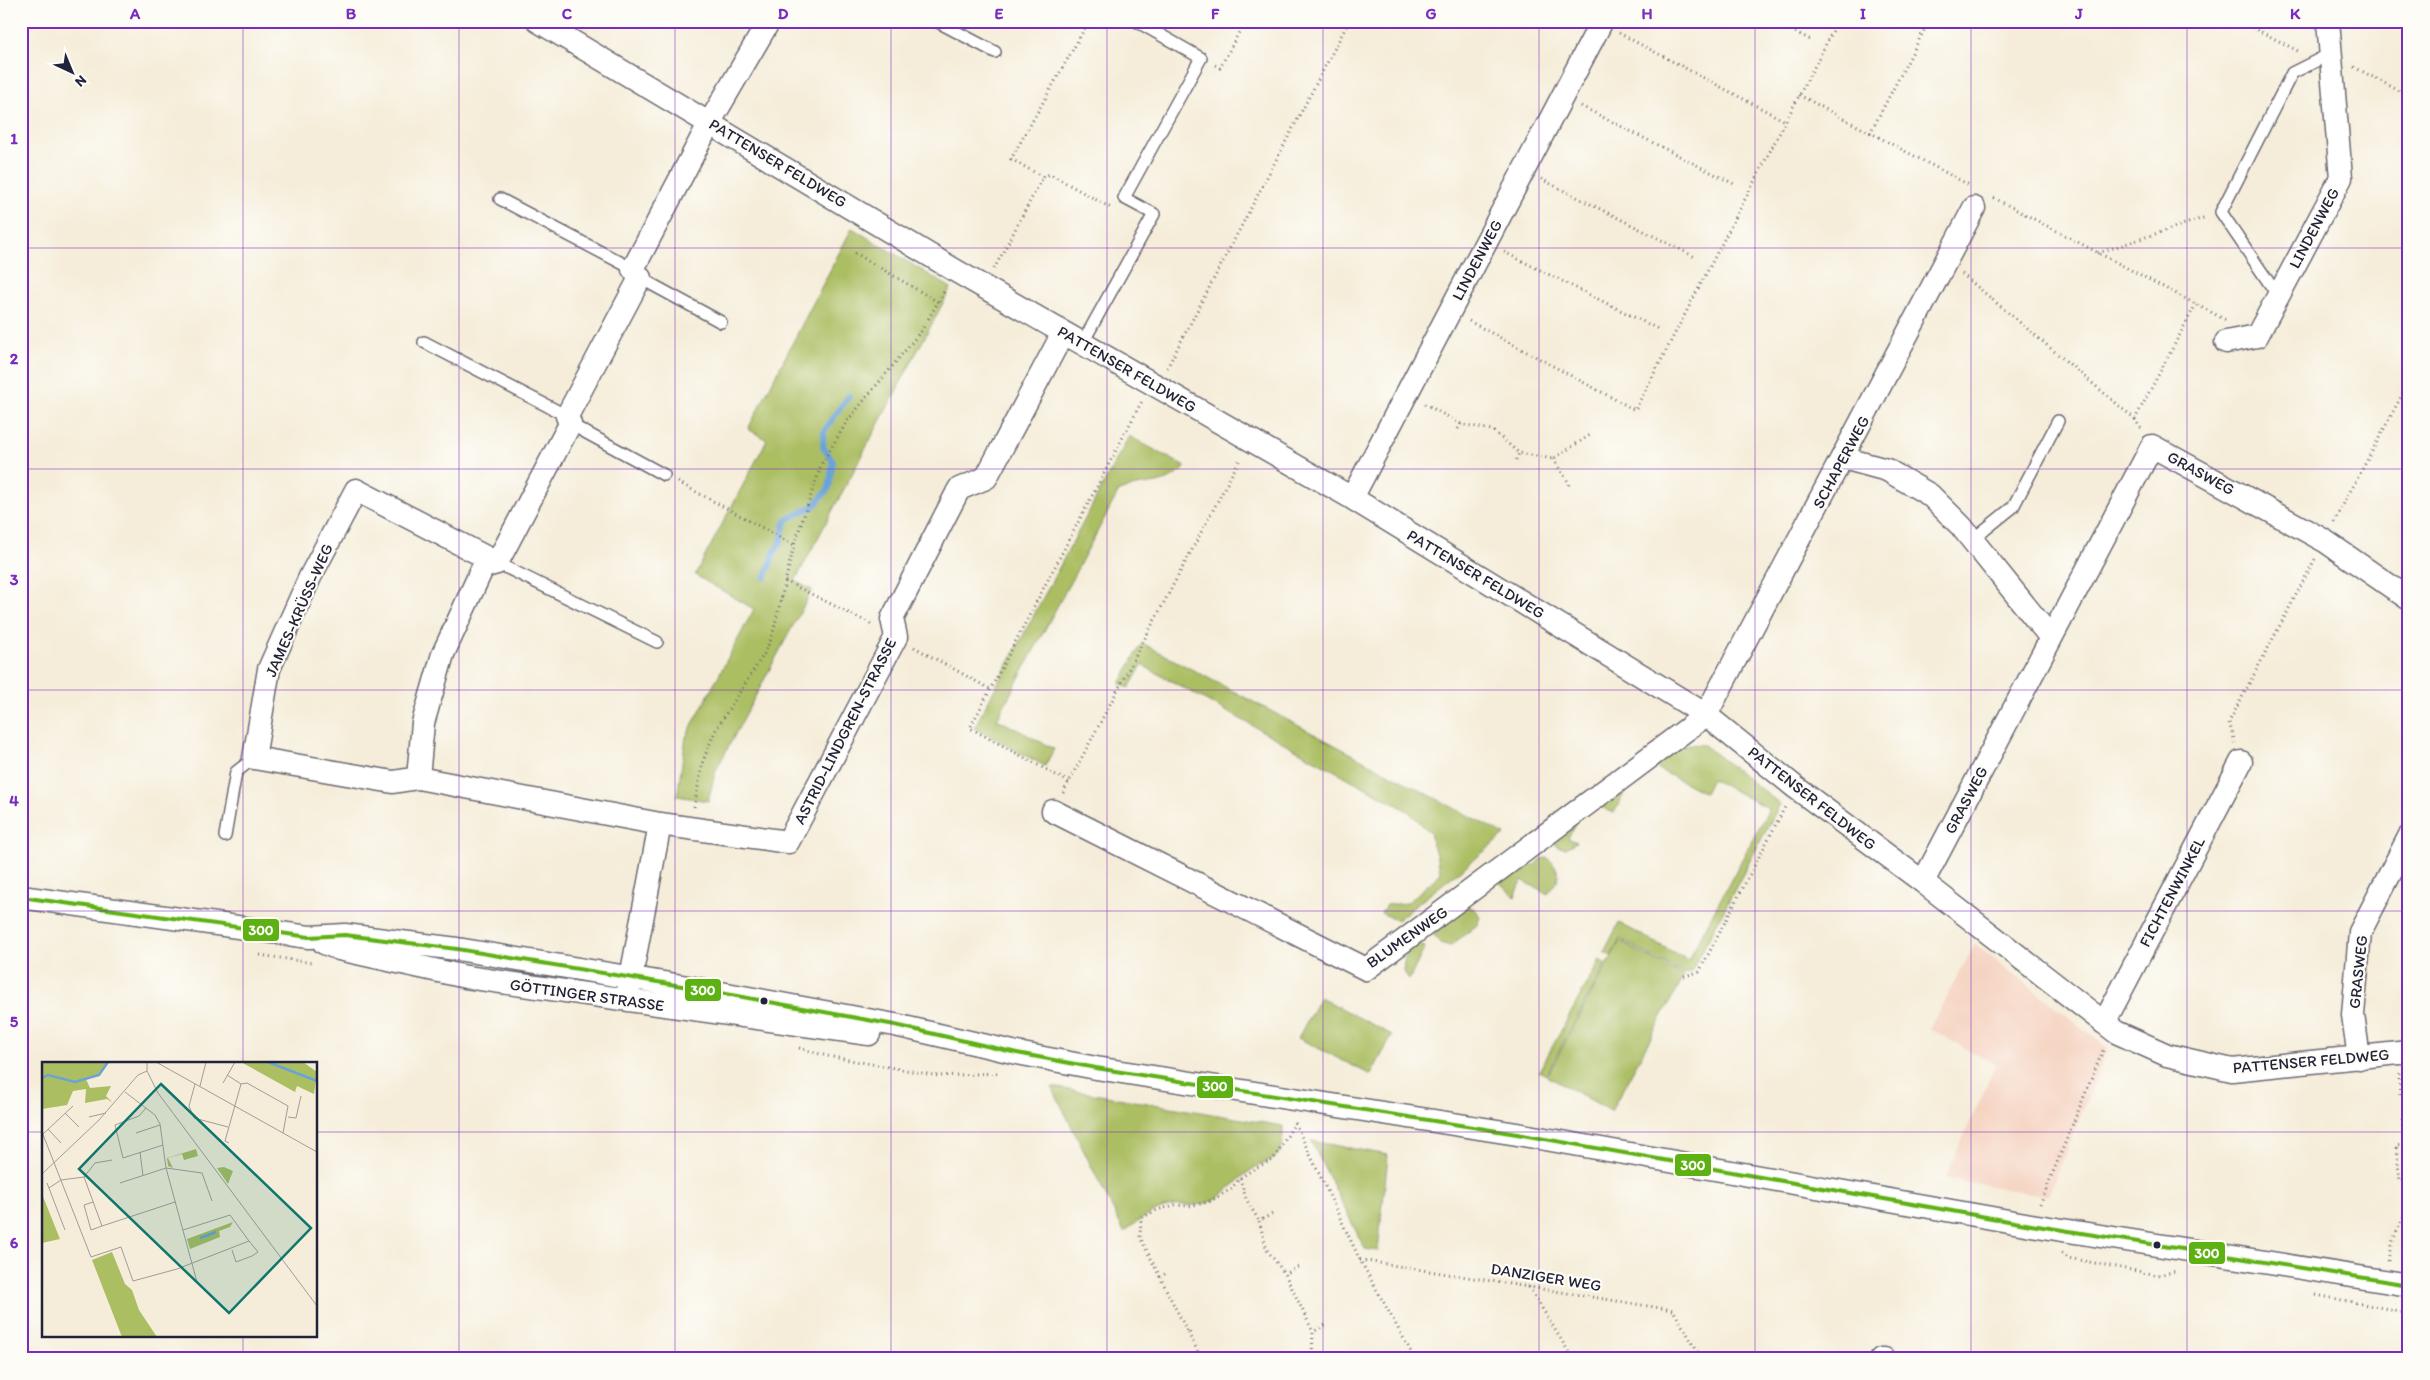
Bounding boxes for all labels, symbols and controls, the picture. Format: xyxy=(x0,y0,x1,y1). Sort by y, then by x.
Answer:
text: A xyxy=(129,4,141,23)
text: B xyxy=(346,4,357,23)
text: C xyxy=(562,4,573,23)
text: D xyxy=(778,4,789,23)
text: E xyxy=(995,4,1004,23)
text: F xyxy=(1211,4,1220,23)
text: G xyxy=(1425,4,1437,23)
text: H xyxy=(1641,4,1653,23)
text: I xyxy=(1860,4,1866,23)
text: J xyxy=(2074,4,2083,23)
text: K xyxy=(2290,4,2301,23)
north arrow xyxy=(48,48,98,98)
text: N xyxy=(71,72,90,90)
street label: PATTENSER FELDWEG xyxy=(706,114,850,212)
text: 1 xyxy=(10,129,18,148)
street label: LINDENWEG xyxy=(2285,184,2343,272)
street label: LINDENWEG xyxy=(1448,216,1506,304)
street label: PATTENSER FELDWEG xyxy=(1054,321,1200,417)
text: 2 xyxy=(10,349,19,368)
street label: SCHAPERWEG xyxy=(1809,412,1873,512)
street label: GRASWEG xyxy=(2164,447,2238,499)
street label: PATTENSER FELDWEG xyxy=(1404,525,1548,623)
street label: JAMES-KRÜSS-WEG xyxy=(261,540,337,680)
text: 3 xyxy=(10,570,19,589)
street label: ASTRID-LINDGREN-STRASSE xyxy=(790,635,900,827)
street label: PATTENSER FELDWEG xyxy=(1744,742,1880,854)
street label: GRASWEG xyxy=(1940,763,1992,837)
text: 4 xyxy=(9,791,19,810)
street label: FICHTENWINKEL xyxy=(2135,834,2209,950)
street label: BLUMENWEG xyxy=(1363,902,1451,972)
line badge: 300 xyxy=(242,918,280,942)
text: 300 xyxy=(249,922,274,939)
street label: GRASWEG xyxy=(2345,934,2371,1010)
street label: GÖTTINGER STRASSE xyxy=(509,975,666,1015)
line badge: 300 xyxy=(684,978,722,1002)
text: 300 xyxy=(691,982,716,999)
unlabelled marker xyxy=(759,996,769,1006)
text: 5 xyxy=(10,1012,19,1031)
street label: PATTENSER FELDWEG xyxy=(2232,1045,2390,1077)
inset map xyxy=(42,1062,318,1338)
line badge: 300 xyxy=(1196,1075,1234,1099)
text: 300 xyxy=(1203,1078,1228,1095)
line badge: 300 xyxy=(1674,1153,1712,1177)
text: 300 xyxy=(1681,1157,1706,1174)
text: 6 xyxy=(10,1233,19,1252)
unlabelled marker xyxy=(2152,1240,2162,1250)
line badge: 300 xyxy=(2188,1241,2226,1265)
text: 300 xyxy=(2195,1245,2220,1262)
street label: DANZIGER WEG xyxy=(1489,1259,1603,1295)

